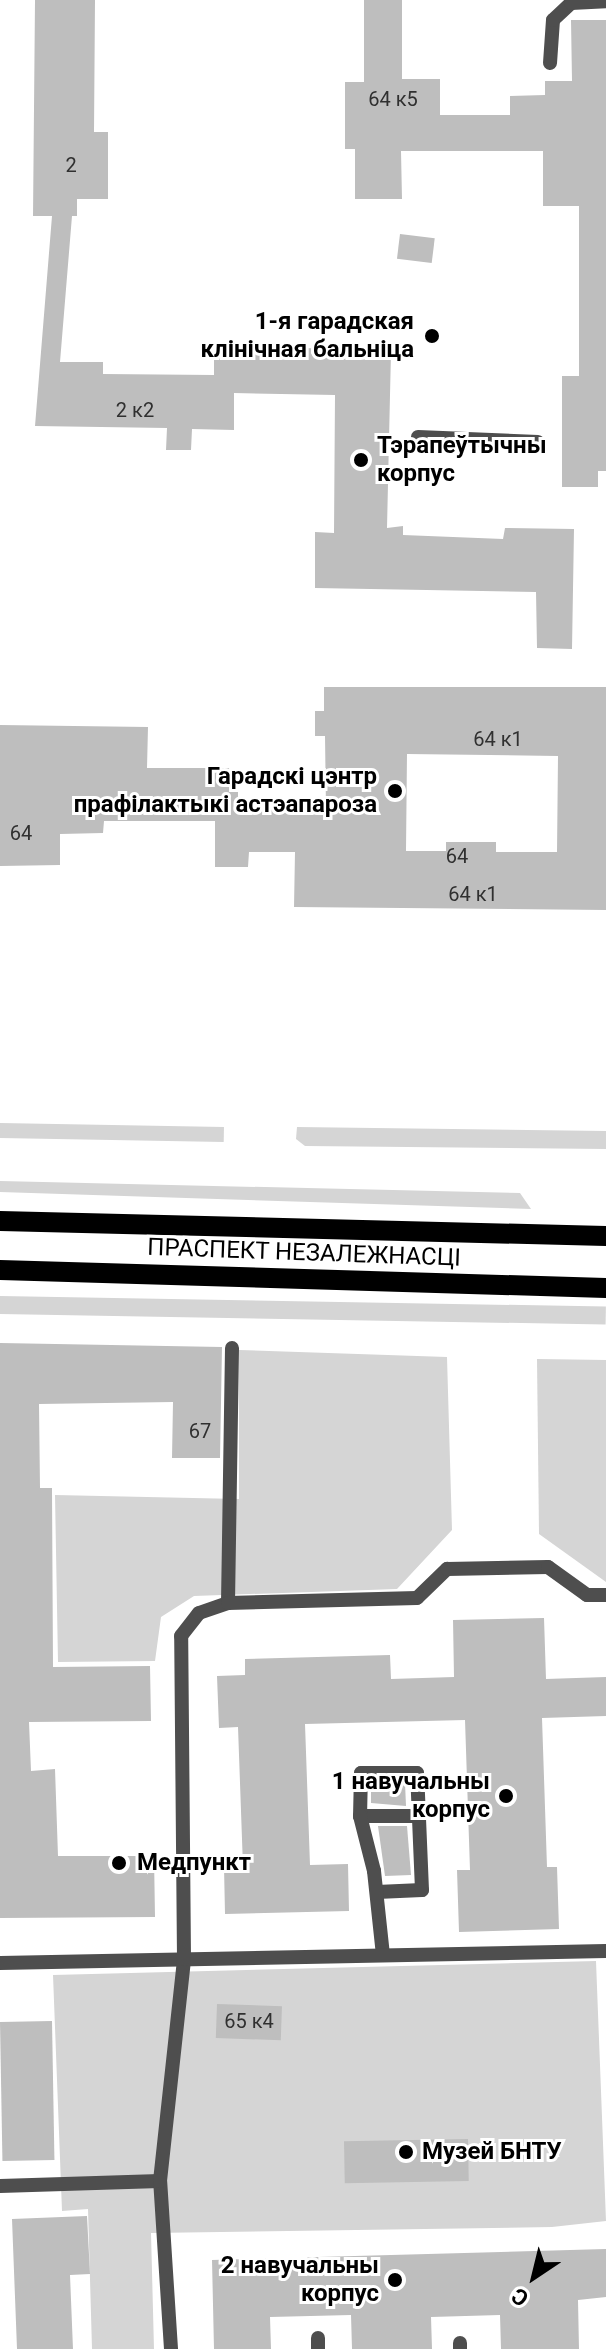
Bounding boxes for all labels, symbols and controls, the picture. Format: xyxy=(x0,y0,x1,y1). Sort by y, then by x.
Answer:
house number: 64 к5 xyxy=(368,87,418,111)
house number: 2 xyxy=(65,153,77,177)
place label: 1-я гарадская клінічная бальніца xyxy=(201,308,414,364)
marker: 1-я гарадская клінічная бальніца xyxy=(421,325,443,347)
house number: 2 к2 xyxy=(116,398,154,422)
place label: Тэрапеўтычны корпус xyxy=(377,432,547,488)
marker: Тэрапеўтычны корпус xyxy=(352,451,370,469)
house number: 64 к1 xyxy=(473,727,523,751)
place label: Гарадскі цэнтр прафілактыкі астэапароза xyxy=(74,763,377,819)
marker: Гарадскі цэнтр прафілактыкі астэапароза xyxy=(384,780,406,802)
house number: 64 xyxy=(10,821,32,845)
house number: 64 xyxy=(446,844,468,868)
house number: 64 к1 xyxy=(448,882,498,906)
street label: ПРАСПЕКТ НЕЗАЛЕЖНАСЦІ xyxy=(147,1233,461,1273)
house number: 67 xyxy=(189,1419,211,1443)
place label: 1 навучальны корпус xyxy=(332,1768,490,1824)
marker: 1 навучальны корпус xyxy=(497,1787,515,1805)
place label: Медпункт xyxy=(137,1849,251,1877)
marker: Медпункт xyxy=(108,1852,130,1874)
house number: 65 к4 xyxy=(224,2009,274,2033)
place label: Музей БНТУ xyxy=(422,2138,562,2166)
marker: Музей БНТУ xyxy=(397,2143,415,2161)
north arrow xyxy=(494,2237,574,2317)
place label: 2 навучальны корпус xyxy=(221,2252,379,2308)
marker: 2 навучальны корпус xyxy=(386,2271,404,2289)
text: С xyxy=(507,2283,533,2311)

